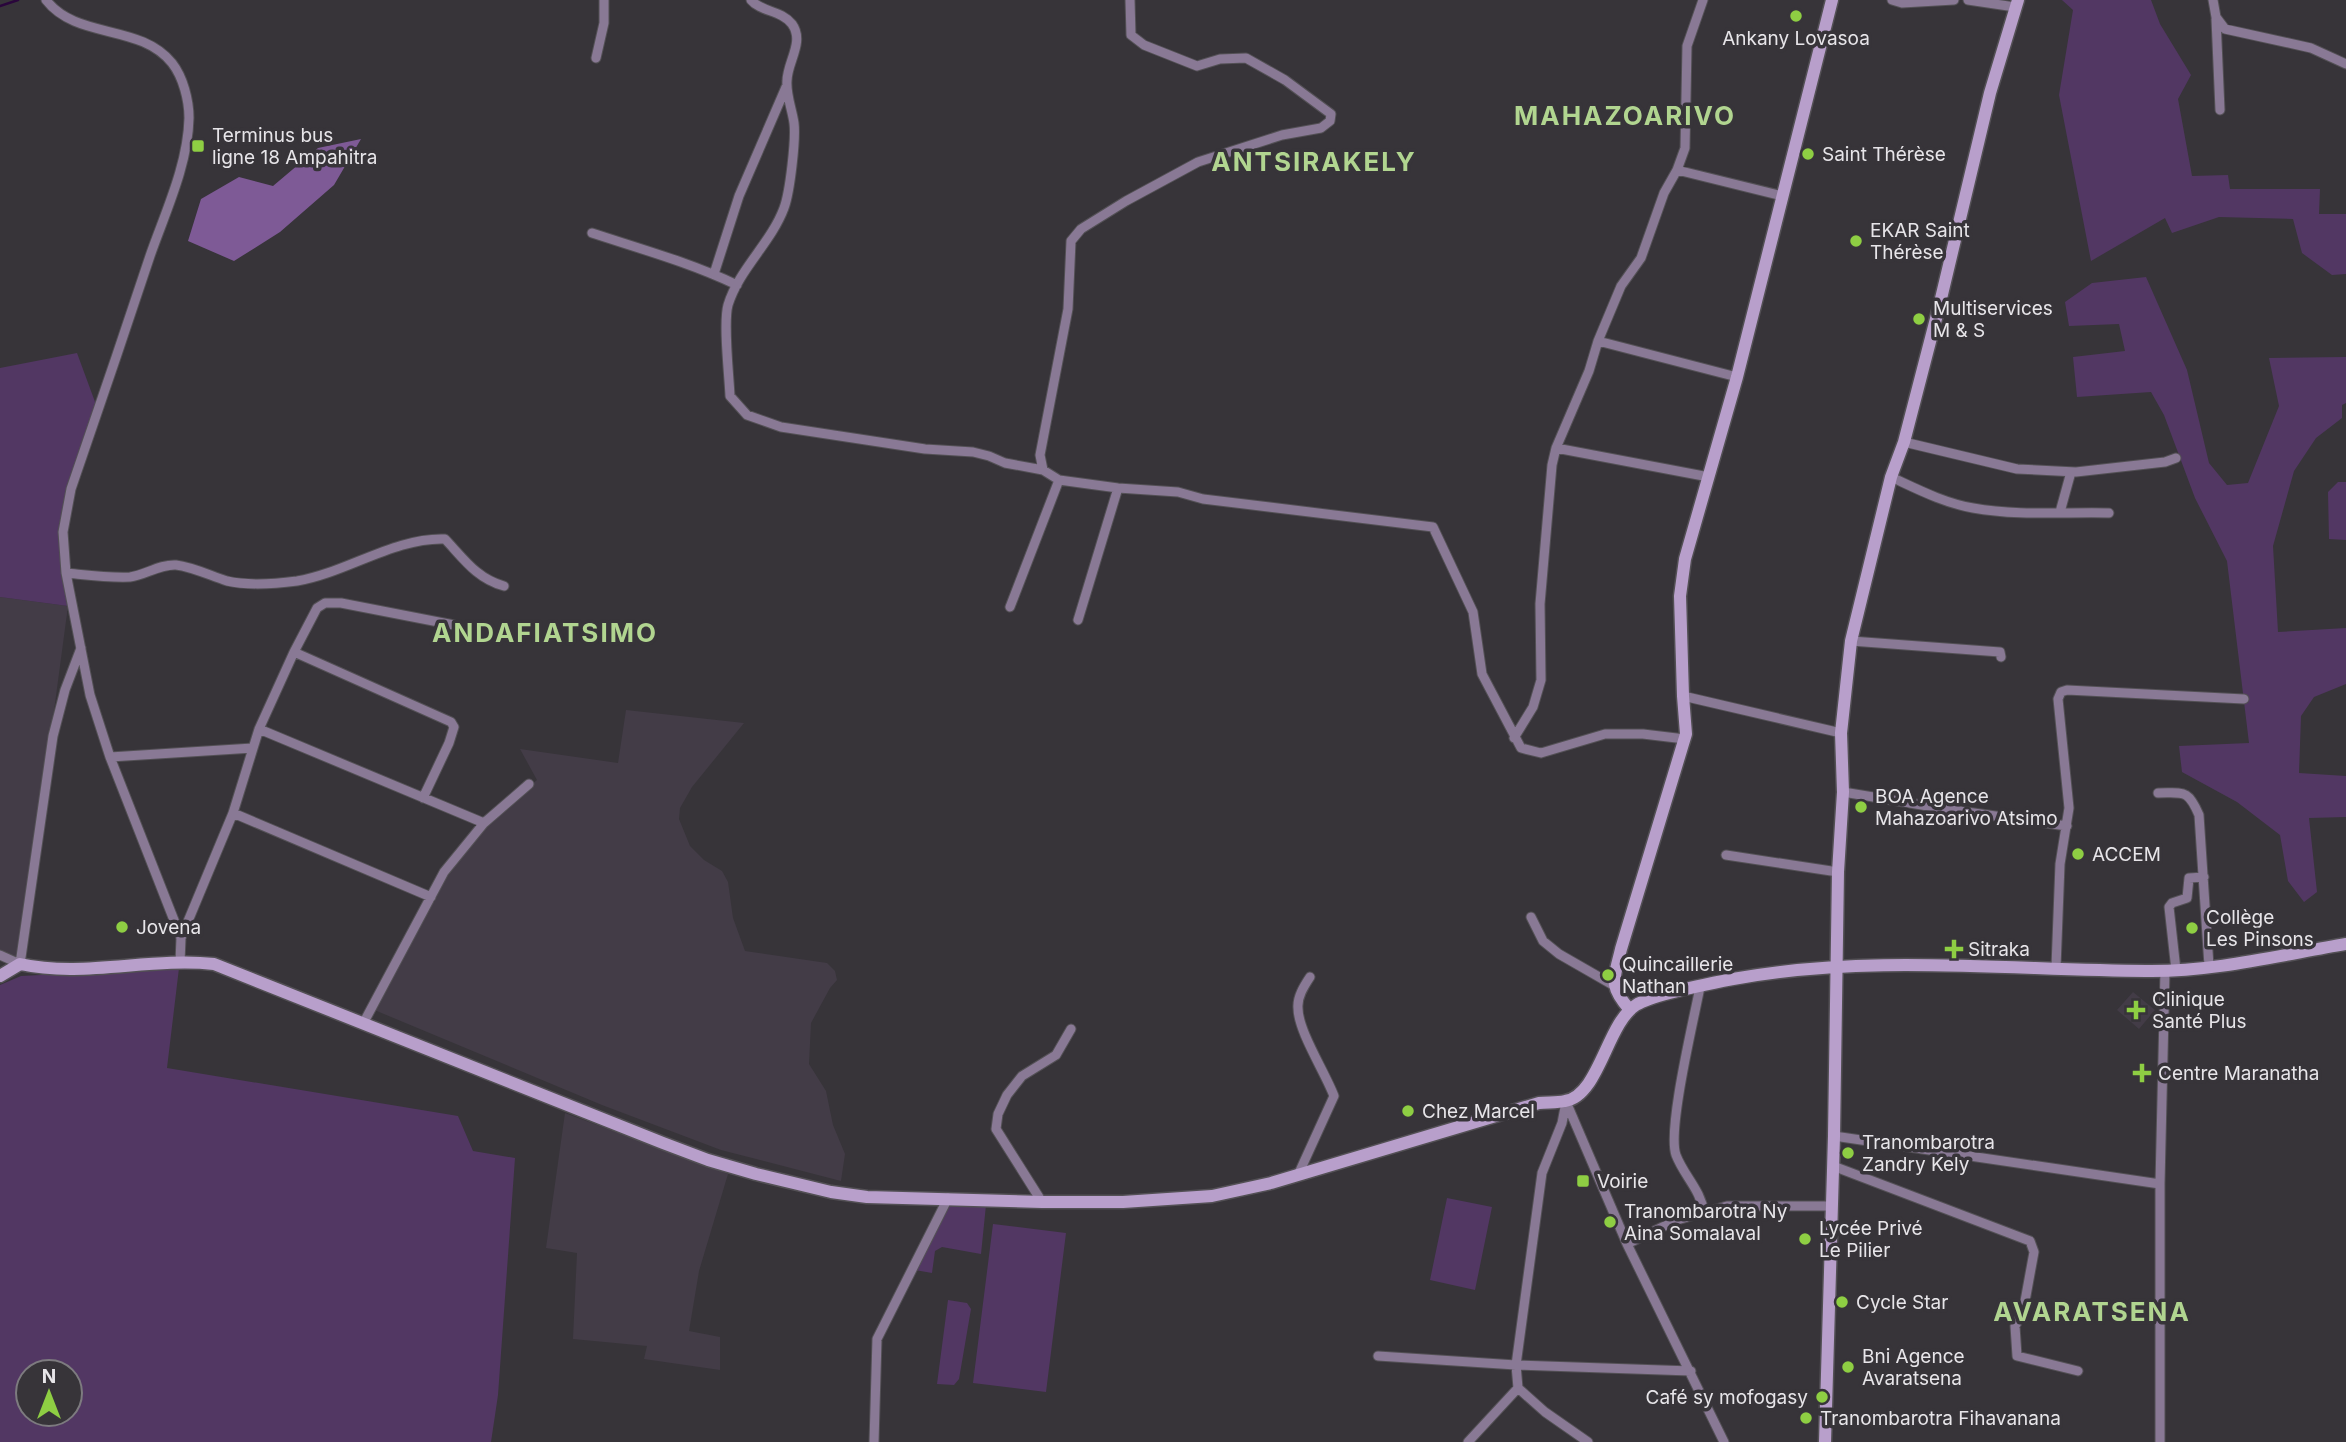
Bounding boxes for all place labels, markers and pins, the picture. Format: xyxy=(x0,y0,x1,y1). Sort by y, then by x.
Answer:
marker: Ankany Lovasoa xyxy=(1788,8,1804,24)
place label: Ankany Lovasoa xyxy=(1722,27,1870,50)
place label: Terminus bus ligne 18 Ampahitra xyxy=(212,124,377,169)
marker: Terminus bus ligne 18 Ampahitra xyxy=(190,138,206,154)
place label: Saint Thérèse xyxy=(1822,143,1946,166)
marker: Saint Thérèse xyxy=(1800,146,1816,162)
place label: EKAR Saint Thérèse xyxy=(1870,219,1970,264)
marker: EKAR Saint Thérèse xyxy=(1848,233,1864,249)
place label: Multiservices M & S xyxy=(1933,297,2053,342)
marker: Multiservices M & S xyxy=(1911,311,1927,327)
place label: BOA Agence Mahazoarivo Atsimo xyxy=(1875,785,2058,830)
marker: BOA Agence Mahazoarivo Atsimo xyxy=(1853,799,1869,815)
place label: ACCEM xyxy=(2092,843,2161,866)
marker: ACCEM xyxy=(2070,846,2086,862)
place label: Collège Les Pinsons xyxy=(2206,906,2314,951)
place label: Jovena xyxy=(136,916,201,939)
marker: Jovena xyxy=(114,919,130,935)
marker: Collège Les Pinsons xyxy=(2184,920,2200,936)
place label: Sitraka xyxy=(1968,938,2030,961)
marker: Sitraka xyxy=(1946,941,1962,957)
place label: Quincaillerie Nathan xyxy=(1622,953,1733,998)
marker: Quincaillerie Nathan xyxy=(1600,967,1616,983)
place label: Clinique Santé Plus xyxy=(2152,988,2247,1033)
marker: Clinique Santé Plus xyxy=(2126,1000,2146,1020)
place label: Centre Maranatha xyxy=(2158,1062,2319,1085)
marker: Centre Maranatha xyxy=(2132,1063,2152,1083)
place label: Chez Marcel xyxy=(1422,1100,1535,1123)
marker: Chez Marcel xyxy=(1400,1103,1416,1119)
place label: Tranombarotra Zandry Kely xyxy=(1862,1131,1995,1176)
marker: Tranombarotra Zandry Kely xyxy=(1840,1145,1856,1161)
place label: Voirie xyxy=(1597,1170,1648,1193)
marker: Voirie xyxy=(1575,1173,1591,1189)
place label: Tranombarotra Ny Aina Somalaval xyxy=(1624,1200,1788,1245)
marker: Tranombarotra Ny Aina Somalaval xyxy=(1602,1214,1618,1230)
place label: Lycée Privé Le Pilier xyxy=(1819,1217,1923,1262)
marker: Lycée Privé Le Pilier xyxy=(1797,1231,1813,1247)
place label: Cycle Star xyxy=(1856,1291,1948,1314)
marker: Cycle Star xyxy=(1834,1294,1850,1310)
place label: Bni Agence Avaratsena xyxy=(1862,1345,1965,1390)
marker: Bni Agence Avaratsena xyxy=(1840,1359,1856,1375)
place label: Café sy mofogasy xyxy=(1646,1386,1808,1409)
marker: Café sy mofogasy xyxy=(1814,1389,1830,1405)
place label: Tranombarotra Fihavanana xyxy=(1820,1407,2061,1430)
marker: Tranombarotra Fihavanana xyxy=(1798,1410,1814,1426)

